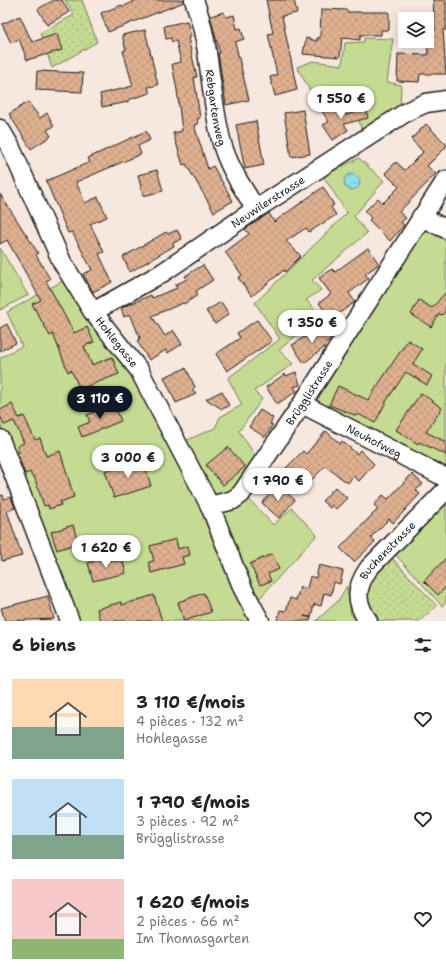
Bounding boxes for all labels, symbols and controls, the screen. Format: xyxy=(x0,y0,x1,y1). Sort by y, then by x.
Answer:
map controls xyxy=(398,12,434,48)
button: layers xyxy=(398,12,434,48)
street label: Rebgartenweg xyxy=(202,68,229,148)
pin: 1 550 € xyxy=(304,86,378,120)
text: 1 550 € xyxy=(316,90,366,107)
street label: Neuwilerstrasse xyxy=(228,172,308,232)
pin: 1 350 € xyxy=(275,310,349,344)
street label: Hohlegasse xyxy=(92,314,141,371)
text: 1 350 € xyxy=(287,314,337,331)
street label: Brügglistrasse xyxy=(283,357,336,428)
pin: 3 110 € xyxy=(63,386,137,420)
text: 3 110 € xyxy=(76,390,124,407)
street label: Neuhofweg xyxy=(344,421,404,462)
pin: 3 000 € xyxy=(91,445,165,479)
text: 3 000 € xyxy=(101,449,155,466)
pin: 1 790 € xyxy=(241,468,315,502)
text: 1 790 € xyxy=(252,472,304,489)
street label: Buchenstrasse xyxy=(356,518,419,582)
pin: 1 620 € xyxy=(69,535,143,569)
text: 1 620 € xyxy=(81,539,131,556)
text: 6 biens xyxy=(12,634,76,656)
icon: filters xyxy=(412,634,434,656)
text: 3 110 €/mois xyxy=(136,691,245,713)
icon: home xyxy=(44,695,92,743)
icon: heart xyxy=(412,708,434,730)
text: 4 pièces · 132 m² xyxy=(136,713,244,730)
text: Hohlegasse xyxy=(136,730,208,747)
text: 1 790 €/mois xyxy=(136,791,250,813)
icon: home xyxy=(44,795,92,843)
icon: heart xyxy=(412,808,434,830)
text: 3 pièces · 92 m² xyxy=(136,813,239,830)
text: Brügglistrasse xyxy=(136,830,225,847)
text: 1 620 €/mois xyxy=(136,891,249,913)
icon: home xyxy=(44,895,92,943)
icon: heart xyxy=(412,908,434,930)
text: 2 pièces · 66 m² xyxy=(136,913,239,930)
text: Im Thomasgarten xyxy=(136,930,249,947)

